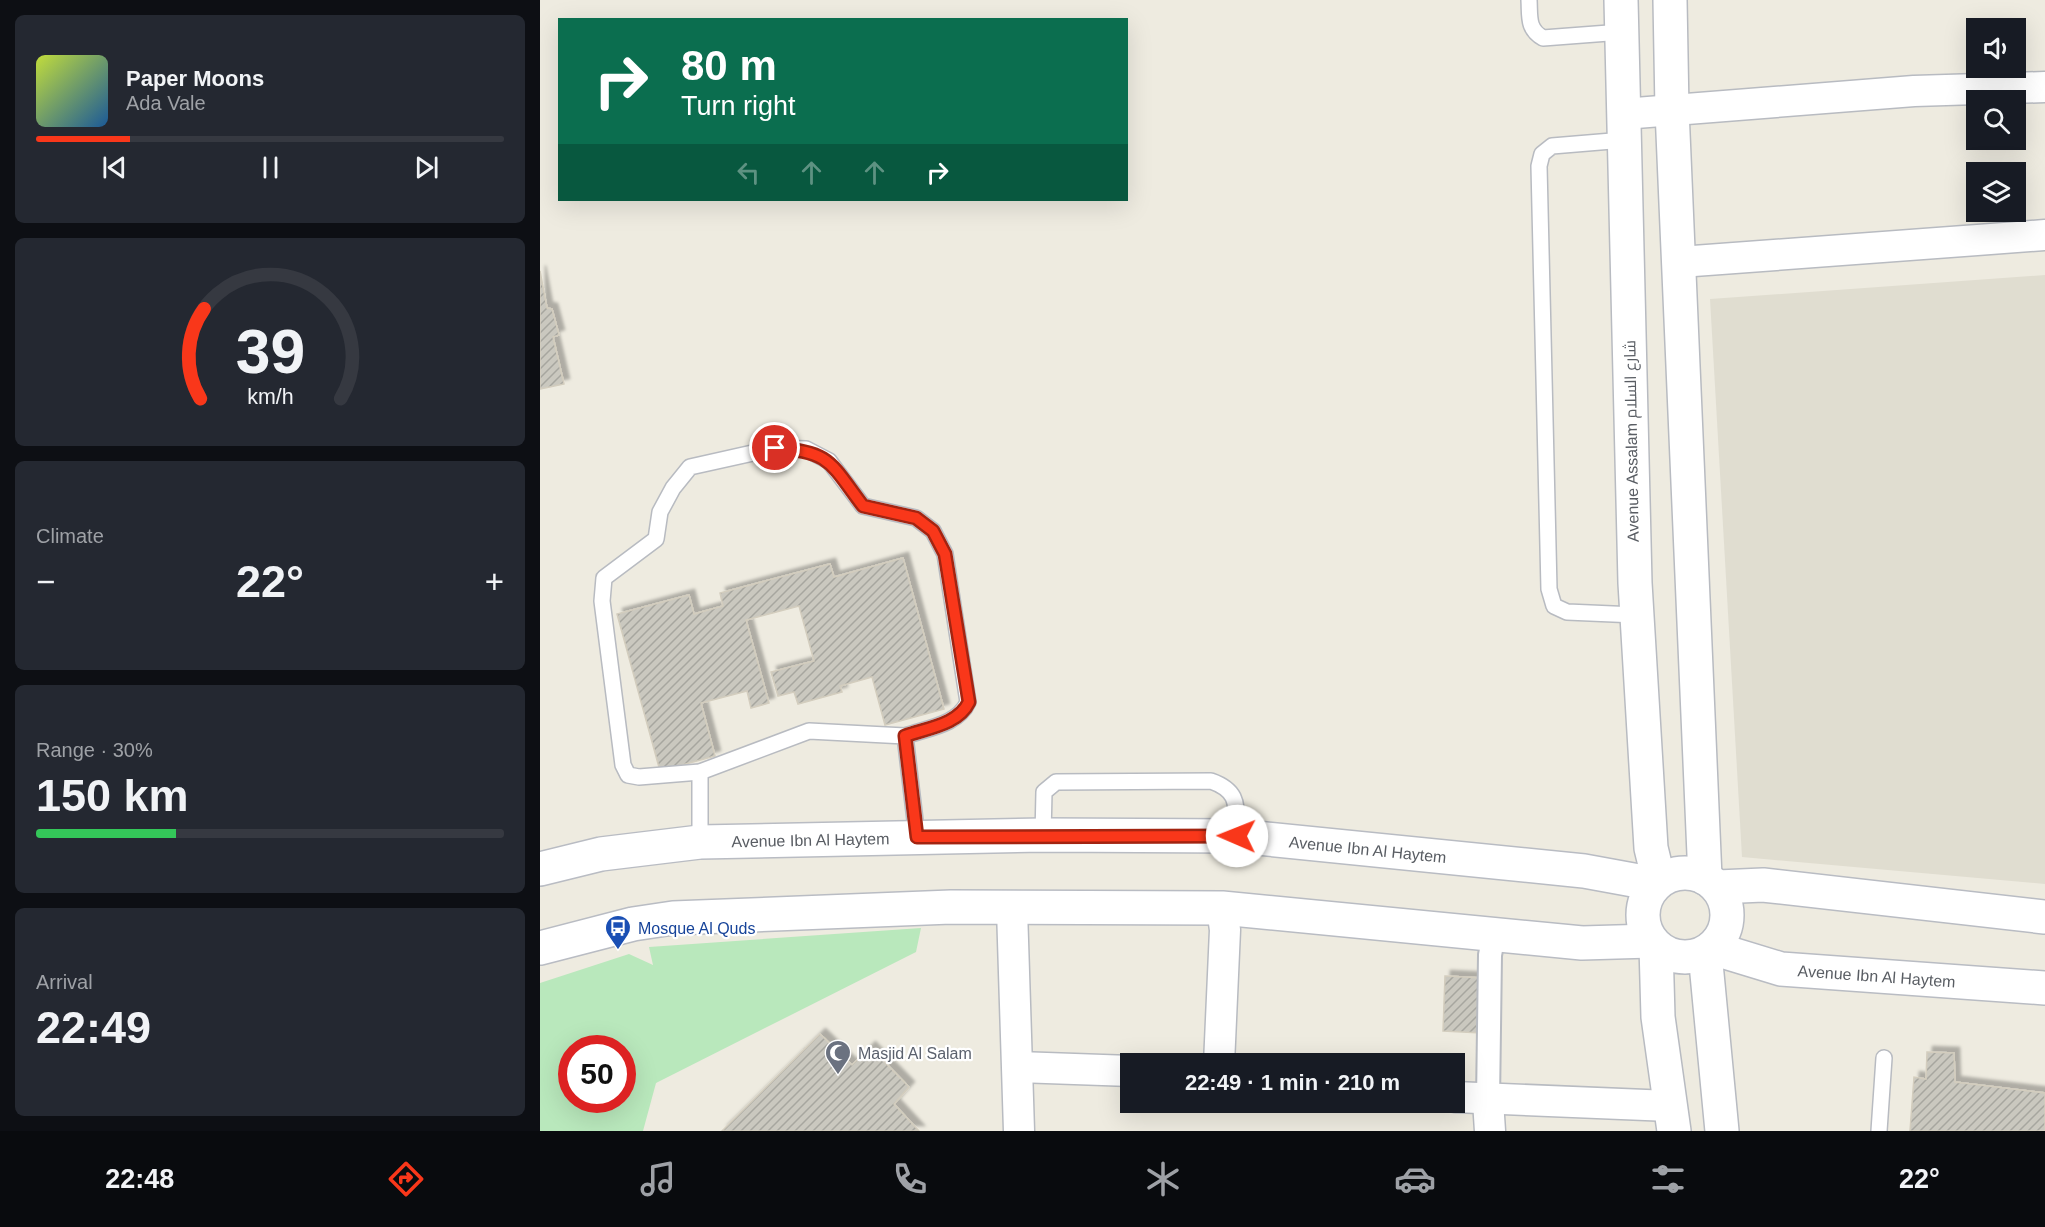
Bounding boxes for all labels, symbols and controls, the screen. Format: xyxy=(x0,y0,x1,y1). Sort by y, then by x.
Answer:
map controls xyxy=(1966,18,2026,222)
button: sound xyxy=(1966,18,2026,78)
icon: right xyxy=(582,42,660,120)
text: 80 m xyxy=(681,42,777,89)
text: Paper Moons xyxy=(126,66,264,91)
button: search xyxy=(1966,90,2026,150)
text: Turn right xyxy=(681,91,796,121)
text: Ada Vale xyxy=(126,92,206,114)
icon: previous xyxy=(98,151,131,184)
icon: pause xyxy=(254,151,287,184)
icon: next xyxy=(410,151,443,184)
icon: left xyxy=(732,156,765,189)
icon: ahead xyxy=(795,156,828,189)
icon: ahead xyxy=(858,156,891,189)
icon: right xyxy=(921,156,954,189)
button: layers xyxy=(1966,162,2026,222)
text: 39 xyxy=(235,317,305,386)
street label: Avenue Assalam شارع السلام xyxy=(1621,340,1645,542)
text: km/h xyxy=(247,386,293,410)
pin xyxy=(749,422,800,473)
icon: arrive xyxy=(758,431,791,464)
text: Climate xyxy=(36,525,104,547)
text: 22° xyxy=(236,556,304,607)
text: − xyxy=(36,563,55,600)
text: + xyxy=(485,563,504,600)
text: Range · 30% xyxy=(36,739,153,761)
text: 150 km xyxy=(36,770,189,821)
position arrow xyxy=(1205,804,1269,868)
street label: Avenue Ibn Al Haytem xyxy=(731,830,890,850)
street label: Avenue Ibn Al Haytem xyxy=(1288,833,1447,866)
bus stop icon: Mosque Al Quds xyxy=(603,913,633,951)
place label: Mosque Al Quds xyxy=(638,920,755,937)
street label: Avenue Ibn Al Haytem xyxy=(1797,962,1956,991)
text: Arrival xyxy=(36,971,93,993)
text: 22:49 xyxy=(36,1002,151,1053)
speed limit sign: 50 xyxy=(558,1035,636,1113)
mosque icon: Masjid Al Salam xyxy=(823,1038,853,1076)
place label: Masjid Al Salam xyxy=(858,1045,972,1062)
text: 22:49 · 1 min · 210 m xyxy=(1185,1070,1400,1095)
icon: directions xyxy=(385,1158,427,1200)
icon: music xyxy=(637,1158,679,1200)
icon: phone xyxy=(889,1158,931,1200)
icon: climate xyxy=(1142,1158,1184,1200)
icon: car xyxy=(1394,1158,1436,1200)
icon: filters xyxy=(1647,1158,1689,1200)
text: 22:48 xyxy=(105,1164,174,1194)
text: 22° xyxy=(1899,1164,1940,1194)

